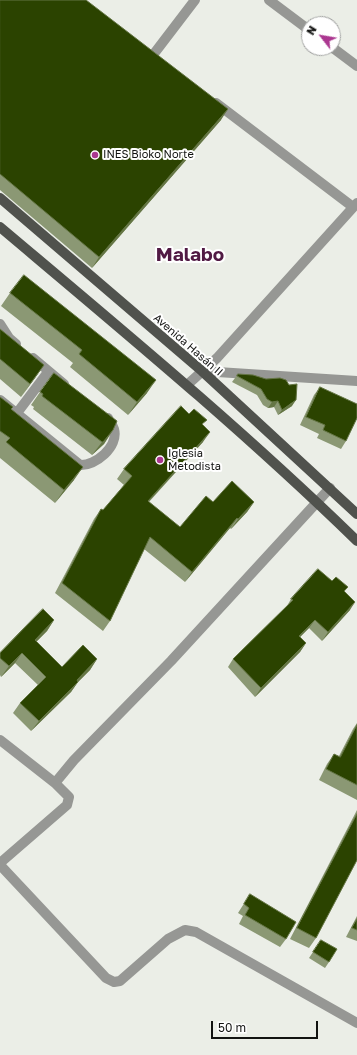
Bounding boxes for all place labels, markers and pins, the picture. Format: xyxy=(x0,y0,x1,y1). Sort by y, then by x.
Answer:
place label: INES Bioko Norte xyxy=(103,148,194,162)
marker: INES Bioko Norte xyxy=(90,150,100,160)
place label: Iglesia Metodista xyxy=(168,447,221,473)
marker: Iglesia Metodista xyxy=(155,455,165,465)

